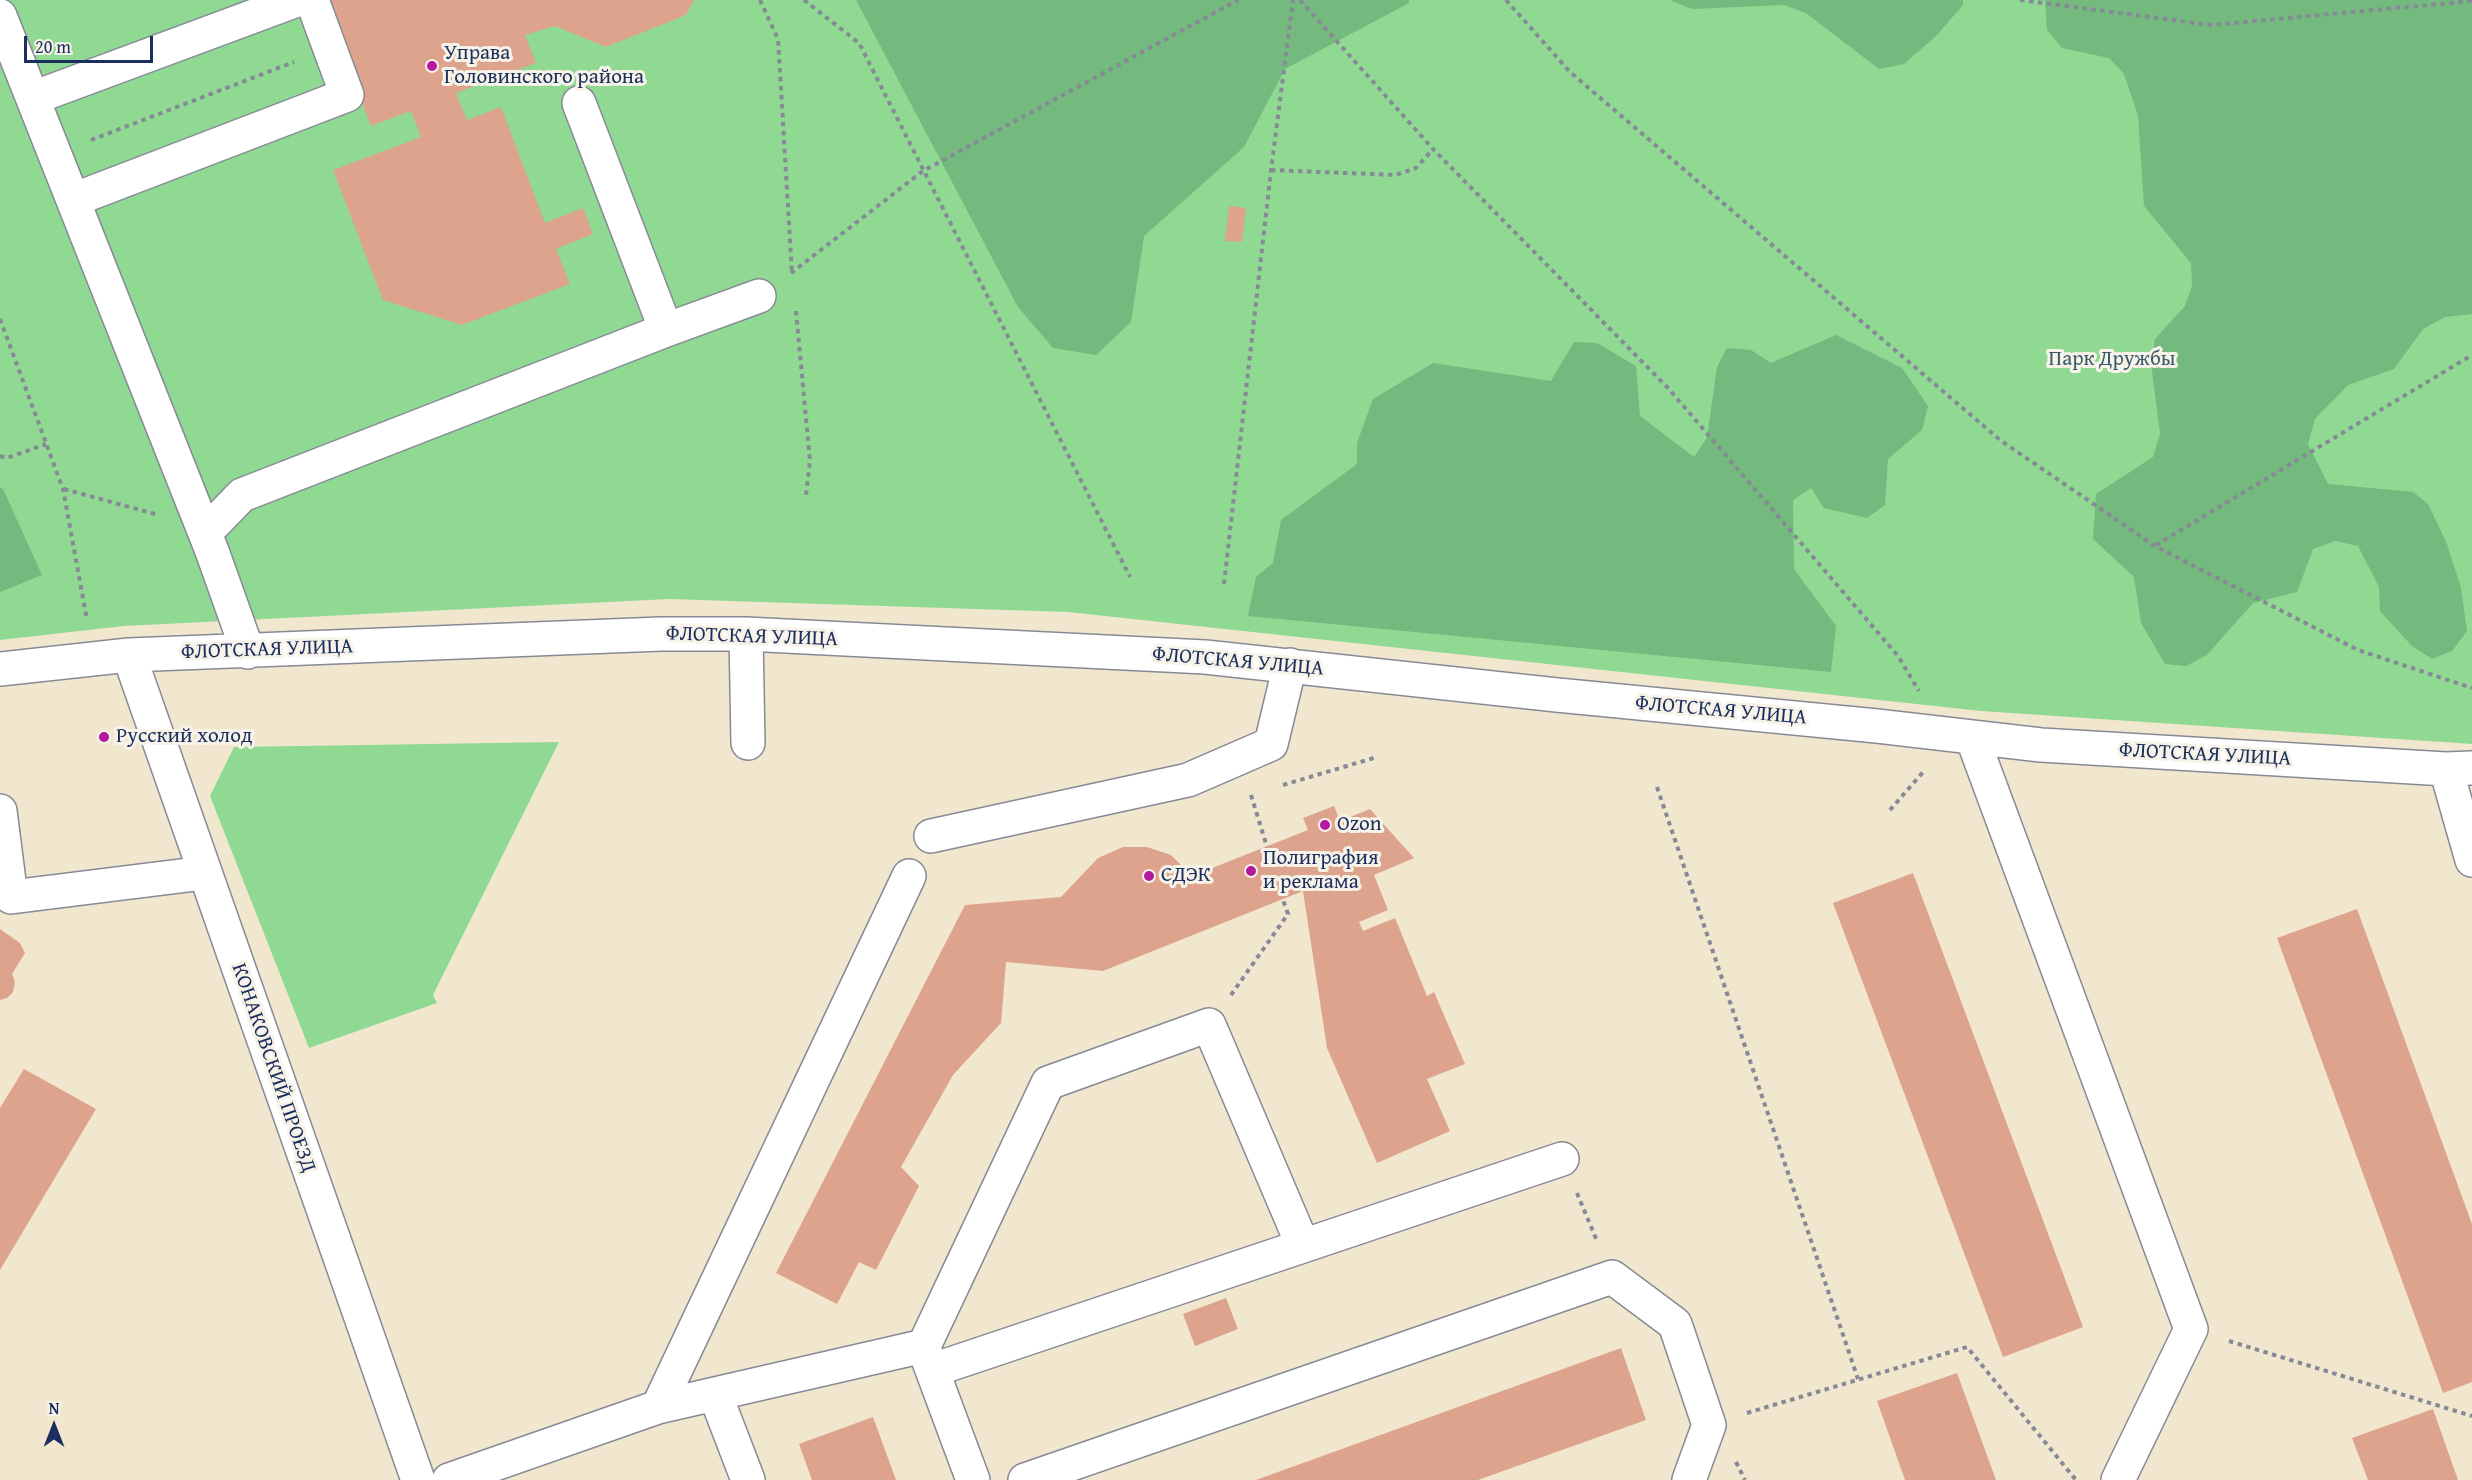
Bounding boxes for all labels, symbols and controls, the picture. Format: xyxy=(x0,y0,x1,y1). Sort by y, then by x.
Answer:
scale bar xyxy=(27,24,156,62)
text: 20 m xyxy=(35,33,71,60)
place label: Управа Головинского района xyxy=(444,41,644,91)
marker: Управа Головинского района xyxy=(425,59,439,73)
park label: Парк Дружбы xyxy=(2049,347,2175,373)
street label: ФЛОТСКАЯ УЛИЦА xyxy=(666,621,838,653)
street label: ФЛОТСКАЯ УЛИЦА xyxy=(181,634,353,666)
street label: ФЛОТСКАЯ УЛИЦА xyxy=(1151,642,1325,682)
street label: ФЛОТСКАЯ УЛИЦА xyxy=(1634,691,1808,731)
place label: Русский холод xyxy=(116,724,252,750)
marker: Русский холод xyxy=(97,730,111,744)
street label: ФЛОТСКАЯ УЛИЦА xyxy=(2118,738,2292,772)
place label: Ozon xyxy=(1337,812,1381,838)
marker: Ozon xyxy=(1318,818,1332,832)
place label: Полиграфия и реклама xyxy=(1263,846,1379,896)
place label: СДЭК xyxy=(1161,863,1211,889)
marker: Полиграфия и реклама xyxy=(1244,864,1258,878)
marker: СДЭК xyxy=(1142,869,1156,883)
street label: КОНАКОВСКИЙ ПРОЕЗД xyxy=(225,960,321,1176)
north arrow xyxy=(24,1396,84,1456)
text: N xyxy=(49,1396,59,1420)

